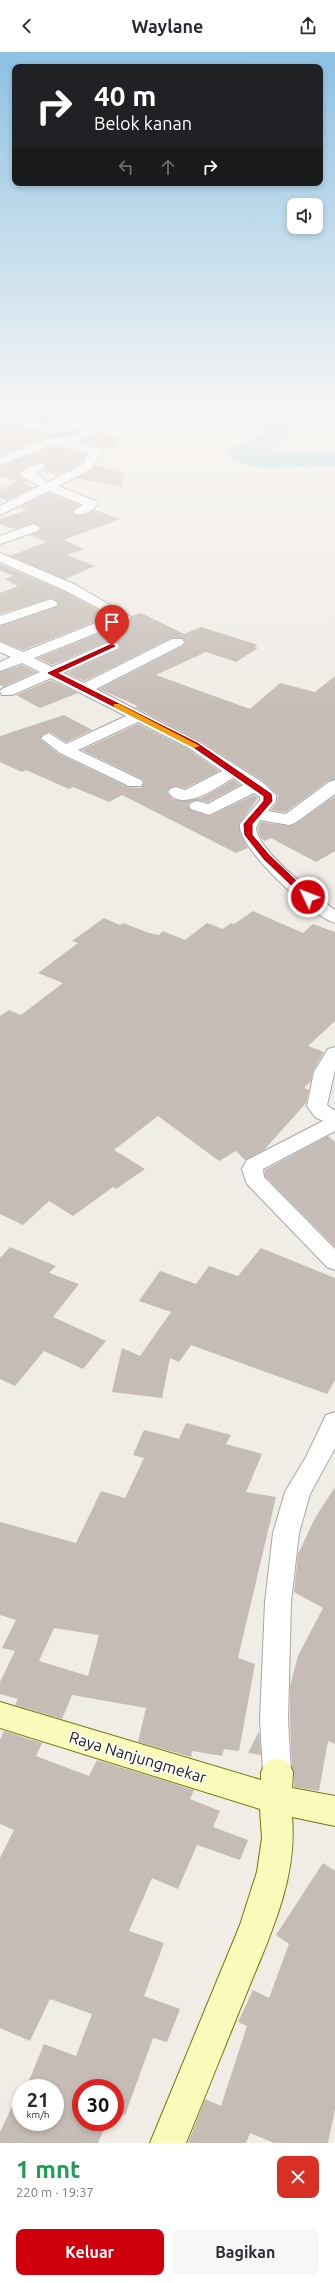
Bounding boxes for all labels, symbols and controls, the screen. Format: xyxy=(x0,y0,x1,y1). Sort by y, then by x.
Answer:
icon: back xyxy=(16,15,38,37)
icon: share xyxy=(297,15,319,37)
text: Waylane xyxy=(132,16,203,36)
icon: right xyxy=(28,80,80,132)
text: 40 m xyxy=(94,80,156,111)
text: Belok kanan xyxy=(94,113,192,133)
icon: left xyxy=(115,156,137,178)
icon: ahead xyxy=(157,156,179,178)
icon: right xyxy=(199,156,221,178)
map controls xyxy=(287,198,323,234)
button: sound xyxy=(287,198,323,234)
pin xyxy=(95,605,129,646)
icon: arrive xyxy=(101,611,123,633)
position arrow xyxy=(287,876,329,918)
street label: Raya Nanjungmekar xyxy=(67,1728,209,1786)
speed limit sign: 30 xyxy=(72,2079,124,2131)
text: 21 xyxy=(27,2088,49,2111)
text: km/h xyxy=(26,2109,50,2120)
text: 1 mnt xyxy=(16,2156,80,2183)
button: close xyxy=(277,2156,319,2198)
text: 220 m · 19:37 xyxy=(16,2185,94,2199)
button: Keluar xyxy=(16,2229,164,2275)
button: Bagikan xyxy=(172,2229,319,2275)

